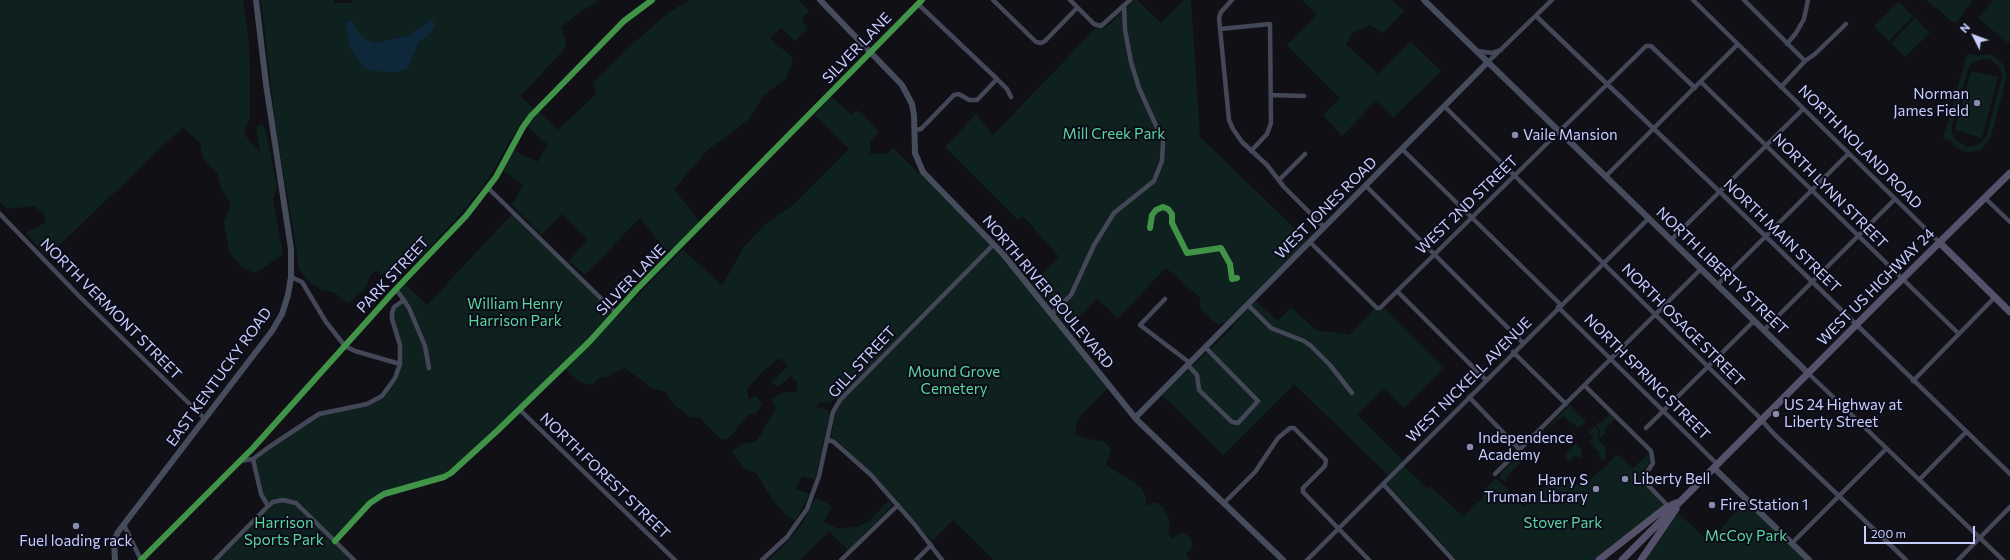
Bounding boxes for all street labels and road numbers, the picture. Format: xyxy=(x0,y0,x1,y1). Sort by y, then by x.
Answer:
street label: SILVER LANE xyxy=(819,9,895,87)
street label: NORTH NOLAND ROAD xyxy=(1794,81,1926,213)
street label: NORTH LYNN STREET xyxy=(1769,130,1891,252)
street label: WEST 2ND STREET xyxy=(1412,152,1522,258)
street label: WEST JONES ROAD xyxy=(1271,153,1381,263)
street label: NORTH MAIN STREET xyxy=(1720,175,1844,297)
street label: NORTH LIBERTY STREET xyxy=(1652,203,1792,339)
street label: NORTH RIVER BOULEVARD xyxy=(979,212,1117,372)
street label: WEST US HIGHWAY 24 xyxy=(1814,225,1938,349)
street label: PARK STREET xyxy=(353,233,433,317)
street label: NORTH VERMONT STREET xyxy=(37,235,185,383)
street label: SILVER LANE xyxy=(593,241,669,319)
street label: NORTH OSAGE STREET xyxy=(1618,260,1748,390)
street label: EAST KENTUCKY ROAD xyxy=(163,304,275,450)
street label: NORTH SPRING STREET xyxy=(1580,310,1714,444)
street label: WEST NICKELL AVENUE xyxy=(1403,314,1535,446)
street label: GILL STREET xyxy=(824,323,900,401)
street label: NORTH FOREST STREET xyxy=(536,409,674,543)

